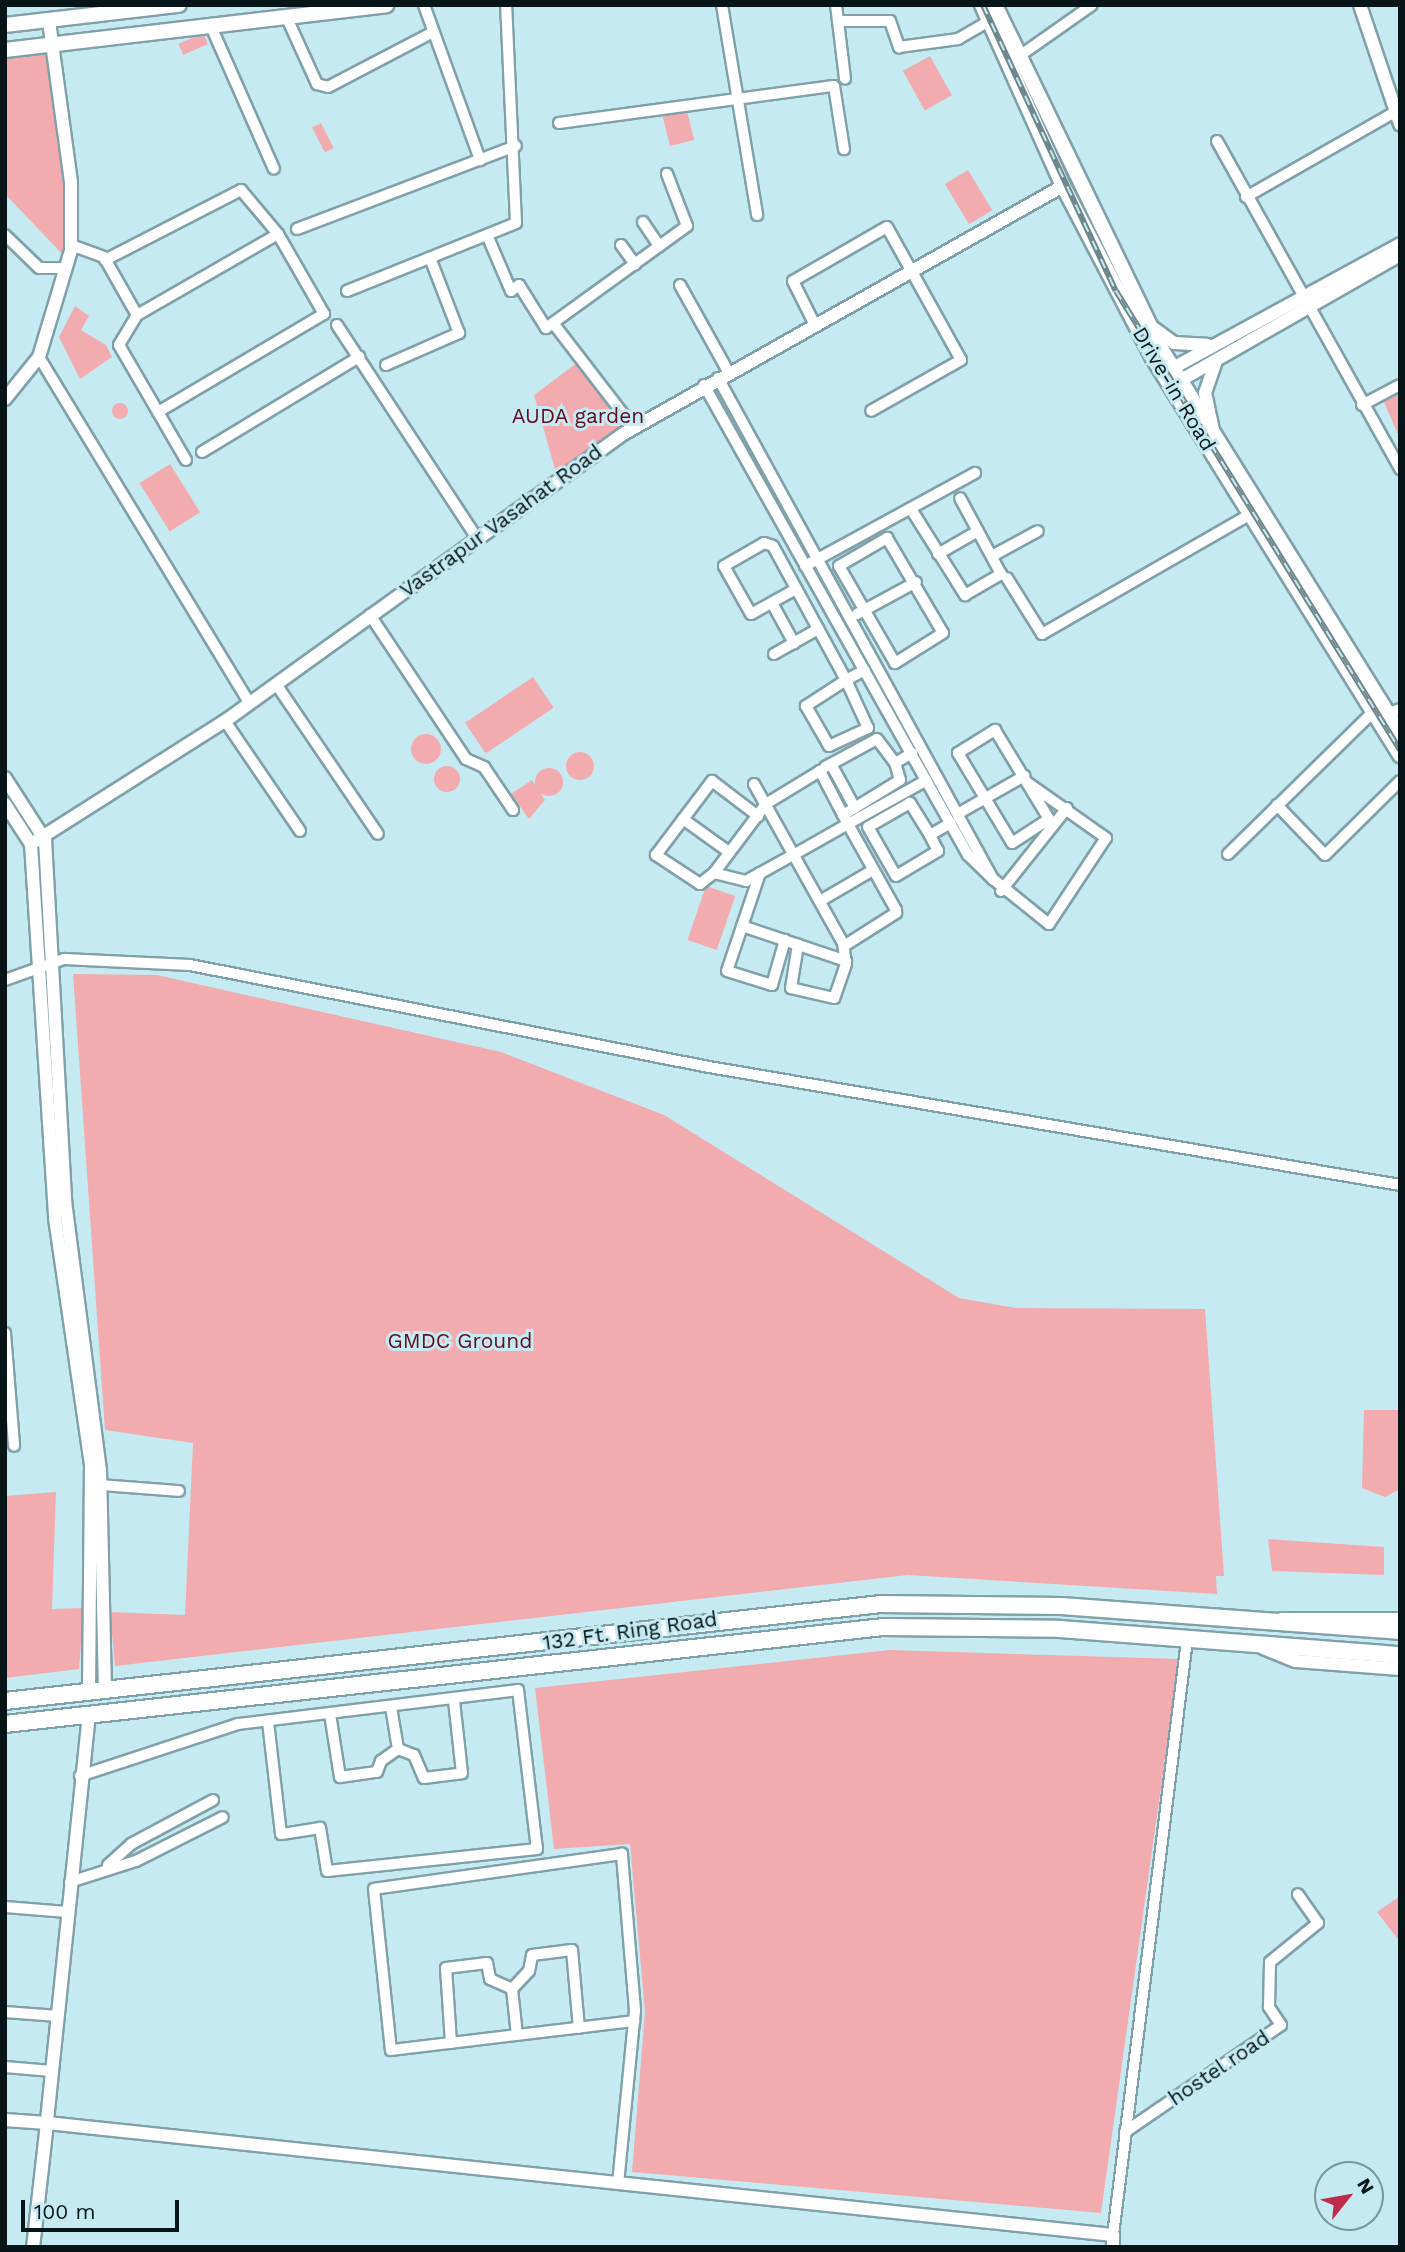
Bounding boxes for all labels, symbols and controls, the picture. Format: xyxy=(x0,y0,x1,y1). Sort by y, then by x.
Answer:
street label: Drive-in Road xyxy=(1127,323,1221,455)
park label: AUDA garden xyxy=(511,403,645,429)
street label: Vastrapur Vasahat Road xyxy=(394,439,608,603)
park label: GMDC Ground xyxy=(387,1328,533,1354)
street label: 132 Ft. Ring Road xyxy=(541,1606,719,1656)
street label: hostel road xyxy=(1163,2025,1275,2111)
north arrow xyxy=(1314,2161,1384,2231)
text: N xyxy=(1352,2174,1379,2198)
scale bar xyxy=(24,2186,182,2230)
text: 100 m xyxy=(34,2199,96,2224)

